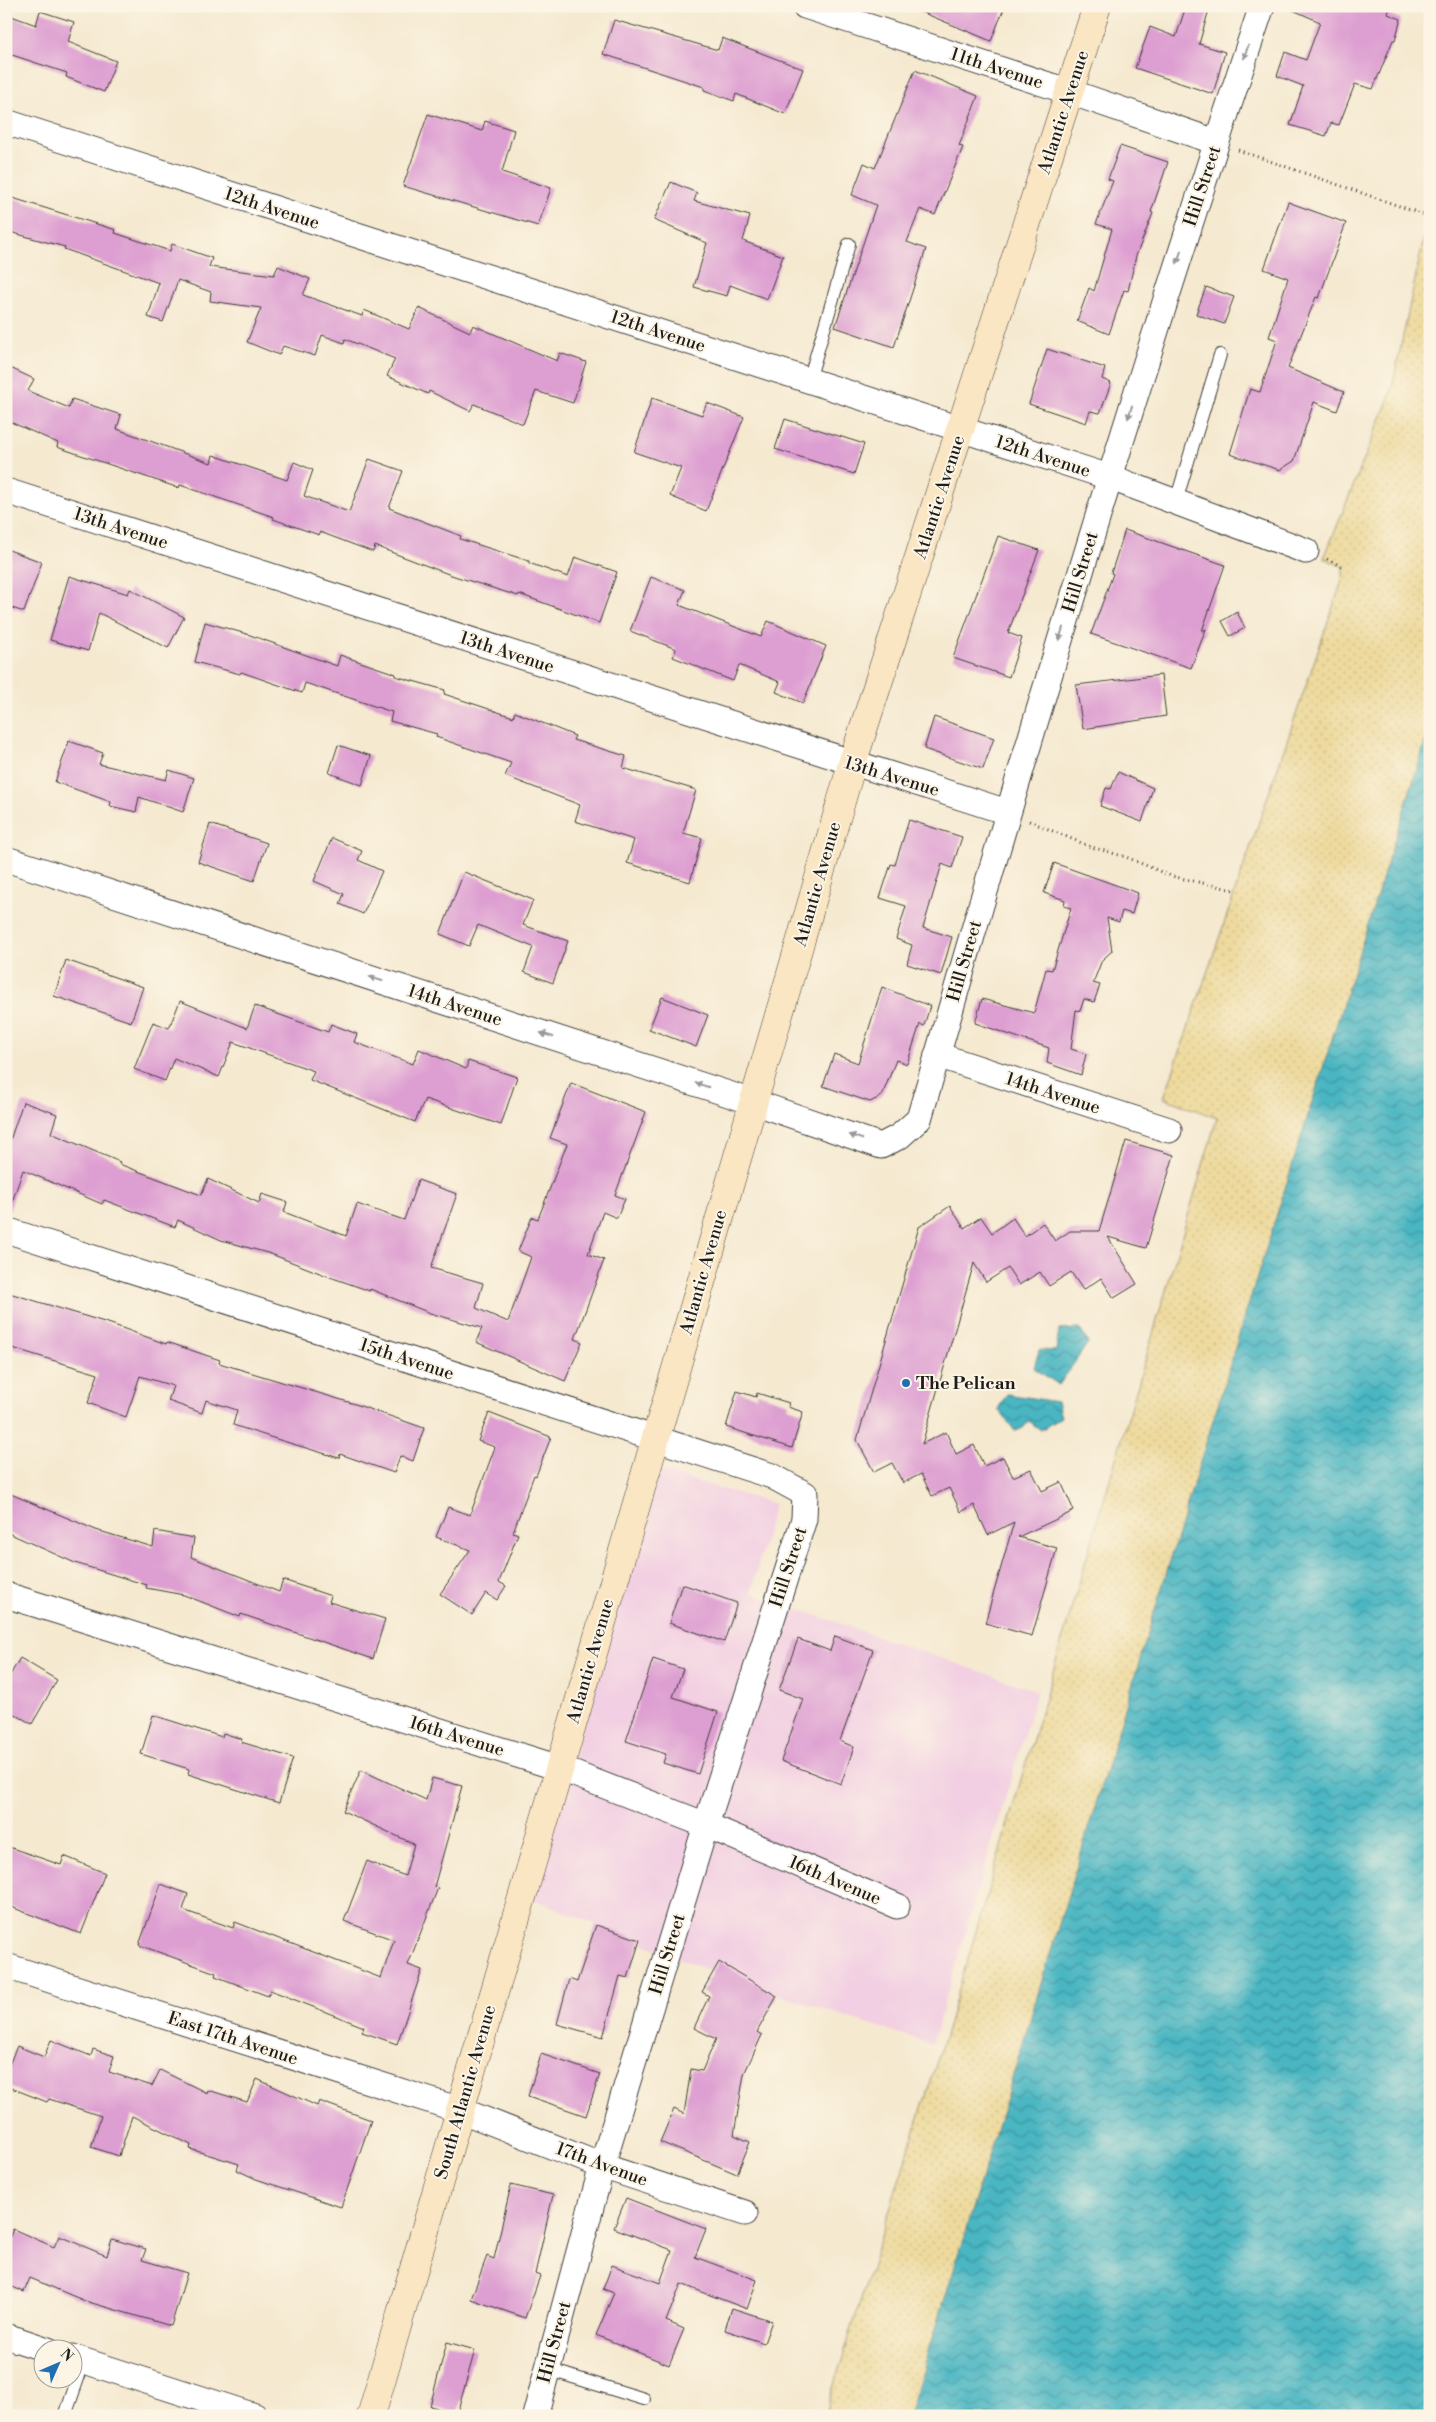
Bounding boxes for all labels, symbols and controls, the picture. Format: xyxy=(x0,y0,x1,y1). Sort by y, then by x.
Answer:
street label: 11th Avenue xyxy=(947,43,1046,94)
one-way arrow xyxy=(1242,45,1250,60)
street label: Atlantic Avenue xyxy=(1032,47,1094,178)
street label: Hill Street xyxy=(1179,142,1227,229)
street label: 12th Avenue xyxy=(221,182,322,235)
one-way arrow xyxy=(1175,249,1183,264)
street label: 12th Avenue xyxy=(607,305,708,358)
one-way arrow xyxy=(1126,404,1133,419)
street label: 12th Avenue xyxy=(992,430,1093,483)
street label: Atlantic Avenue xyxy=(908,432,970,563)
street label: 13th Avenue xyxy=(71,502,171,555)
street label: Hill Street xyxy=(1057,528,1104,615)
street label: 13th Avenue xyxy=(457,626,557,679)
one-way arrow xyxy=(1057,626,1065,641)
street label: 13th Avenue xyxy=(842,751,942,802)
street label: Atlantic Avenue xyxy=(788,819,846,950)
street label: Hill Street xyxy=(942,917,987,1005)
one-way arrow xyxy=(369,975,384,982)
street label: 14th Avenue xyxy=(405,979,505,1032)
one-way arrow xyxy=(540,1030,555,1038)
street label: 14th Avenue xyxy=(1003,1067,1103,1120)
one-way arrow xyxy=(694,1081,709,1089)
one-way arrow xyxy=(848,1133,863,1141)
street label: Atlantic Avenue xyxy=(674,1207,732,1338)
street label: 15th Avenue xyxy=(357,1333,457,1386)
place label: The Pelican xyxy=(916,1372,1015,1395)
marker: The Pelican xyxy=(900,1377,912,1389)
street label: Hill Street xyxy=(765,1523,813,1610)
street label: Atlantic Avenue xyxy=(561,1596,619,1727)
street label: 16th Avenue xyxy=(406,1711,507,1762)
street label: 16th Avenue xyxy=(785,1851,885,1910)
street label: Hill Street xyxy=(644,1910,691,1997)
street label: South Atlantic Avenue xyxy=(430,2002,501,2182)
street label: East 17th Avenue xyxy=(165,2007,301,2070)
street label: 17th Avenue xyxy=(553,2137,651,2192)
street label: Hill Street xyxy=(533,2298,577,2385)
north arrow xyxy=(32,2340,82,2390)
text: N xyxy=(56,2345,77,2366)

